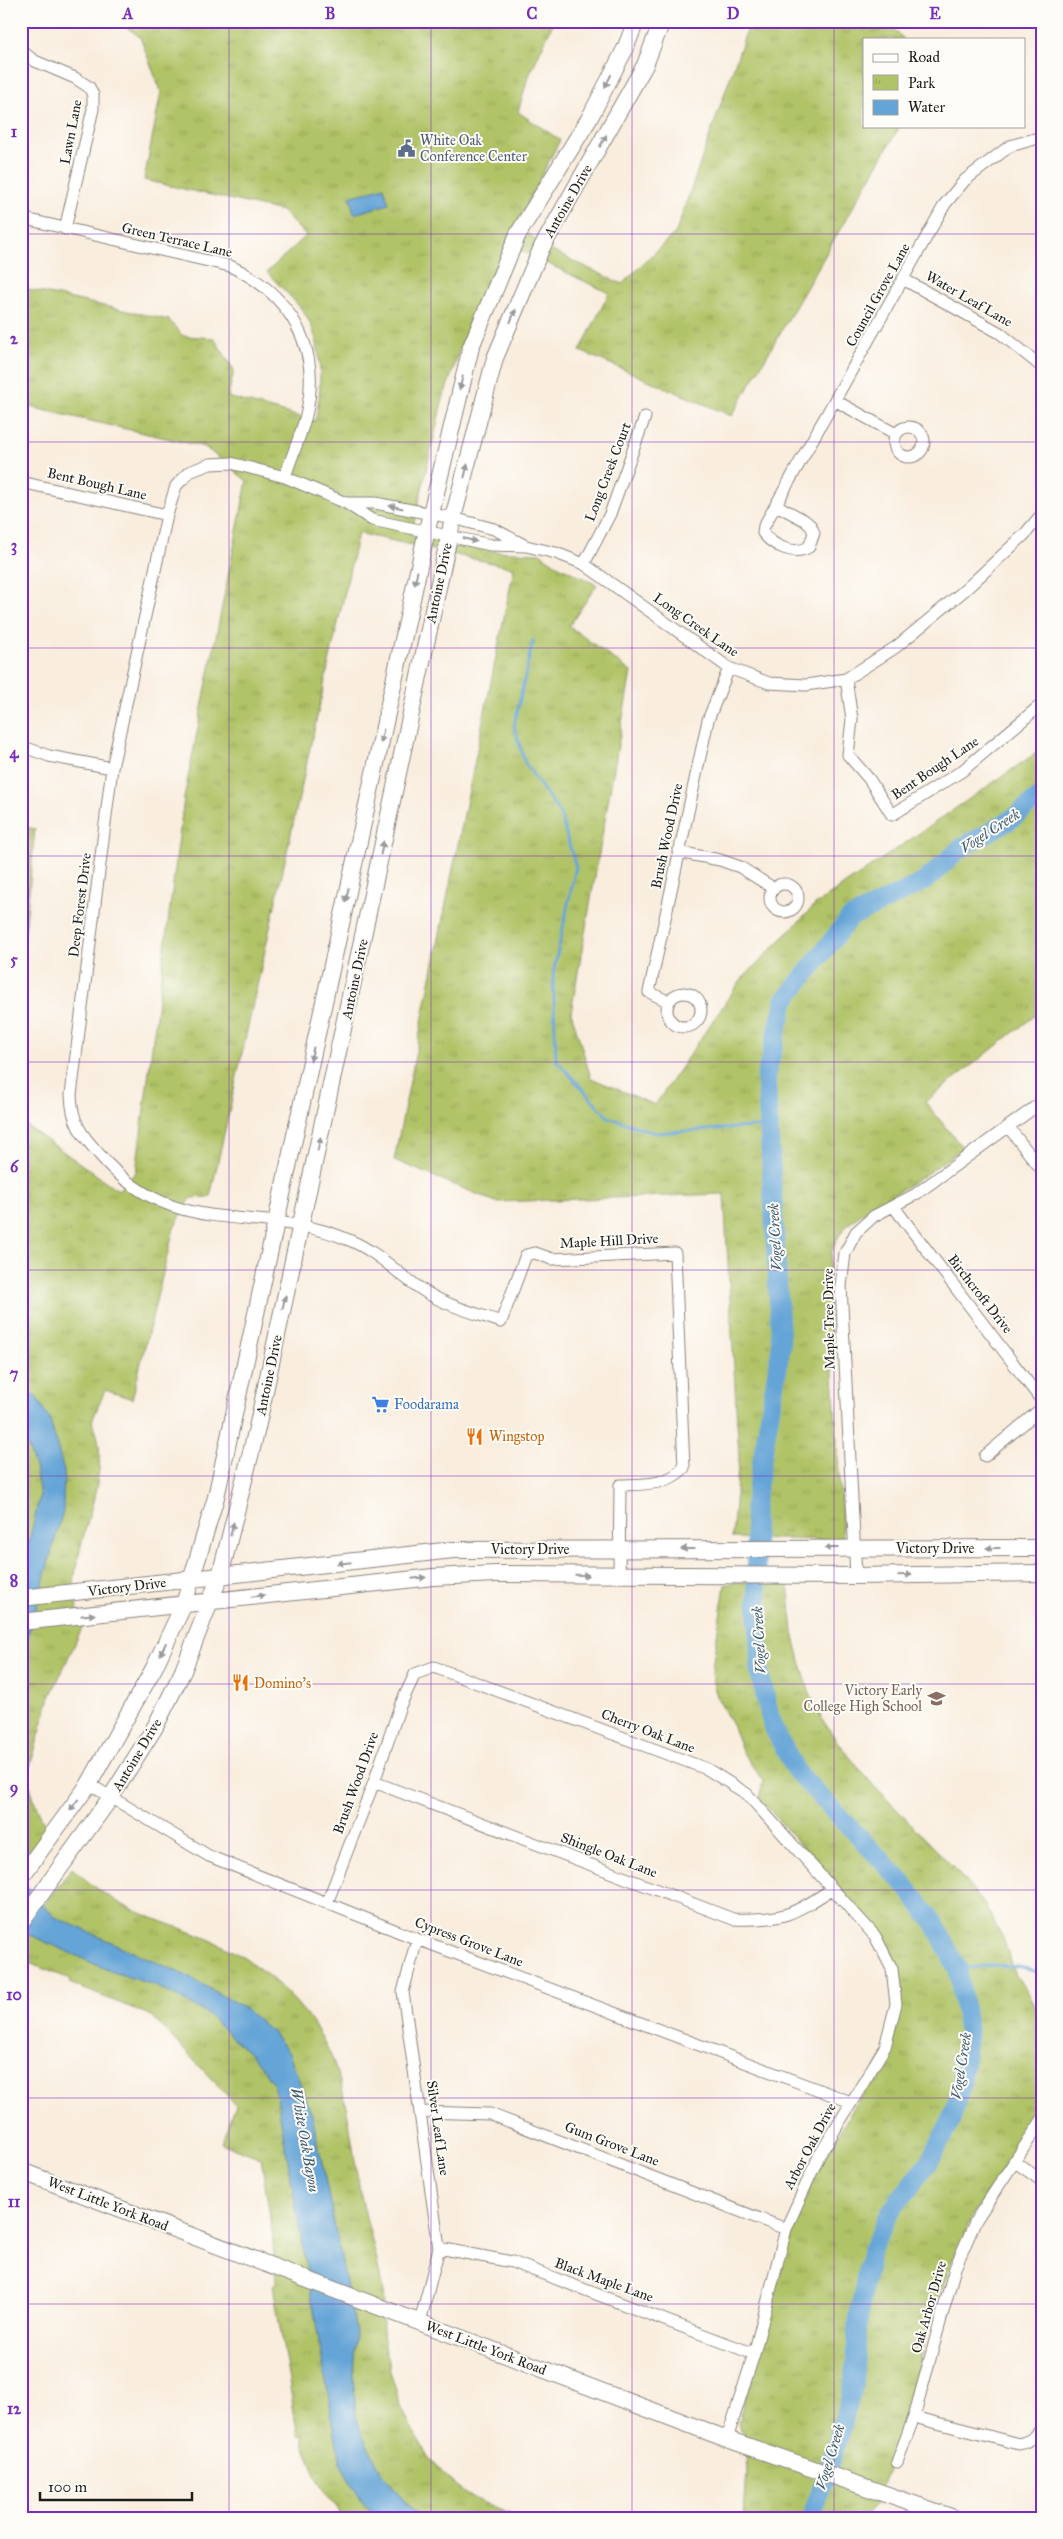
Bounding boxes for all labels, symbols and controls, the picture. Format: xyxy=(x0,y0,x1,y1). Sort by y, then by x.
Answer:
text: A xyxy=(122,4,134,23)
text: B xyxy=(325,4,335,23)
text: C xyxy=(527,4,538,23)
text: D xyxy=(727,4,740,23)
text: E xyxy=(929,4,941,23)
legend xyxy=(863,38,1026,128)
text: Road xyxy=(908,48,940,66)
one-way arrow xyxy=(604,74,612,88)
text: Park xyxy=(908,74,935,92)
street label: Lawn Lane xyxy=(56,98,86,166)
text: Water xyxy=(908,98,945,116)
text: 1 xyxy=(11,122,18,141)
place label: White Oak Conference Center xyxy=(420,132,528,165)
one-way arrow xyxy=(599,133,607,148)
public building icon: White Oak Conference Center xyxy=(396,138,416,158)
street label: Antoine Drive xyxy=(540,161,596,241)
street label: Green Terrace Lane xyxy=(120,219,234,261)
street label: Council Grove Lane xyxy=(842,240,914,350)
street label: Water Leaf Lane xyxy=(923,267,1015,331)
one-way arrow xyxy=(509,309,517,323)
text: 2 xyxy=(10,329,19,348)
one-way arrow xyxy=(457,376,465,391)
street label: Long Creek Court xyxy=(581,420,635,524)
one-way arrow xyxy=(462,463,470,479)
street label: Bent Bough Lane xyxy=(46,464,148,504)
one-way arrow xyxy=(387,503,403,511)
text: 3 xyxy=(11,536,17,556)
one-way arrow xyxy=(463,536,478,544)
street label: Antoine Drive xyxy=(422,541,456,626)
one-way arrow xyxy=(412,570,420,585)
street label: Long Creek Lane xyxy=(650,589,742,661)
one-way arrow xyxy=(377,729,385,745)
street label: Bent Bough Lane xyxy=(888,733,982,803)
text: 4 xyxy=(10,743,20,763)
street label: Brush Wood Drive xyxy=(648,782,687,890)
water label: Vogel Creek xyxy=(957,805,1023,857)
one-way arrow xyxy=(379,839,387,855)
street label: Deep Forest Drive xyxy=(65,852,95,958)
one-way arrow xyxy=(343,888,351,903)
street label: Antoine Drive xyxy=(338,937,372,1022)
text: 5 xyxy=(10,950,18,969)
one-way arrow xyxy=(308,1046,316,1061)
one-way arrow xyxy=(315,1136,323,1151)
text: 6 xyxy=(10,1157,19,1176)
water label: Vogel Creek xyxy=(764,1202,786,1271)
street label: Maple Hill Drive xyxy=(559,1230,659,1252)
street label: Birchcroft Drive xyxy=(944,1251,1016,1337)
street label: Maple Tree Drive xyxy=(820,1268,838,1370)
one-way arrow xyxy=(280,1295,288,1310)
street label: Antoine Drive xyxy=(252,1333,286,1418)
text: 7 xyxy=(10,1364,19,1383)
supermarket icon: Foodarama xyxy=(370,1394,390,1414)
place label: Foodarama xyxy=(394,1396,459,1413)
restaurant icon: Wingstop xyxy=(465,1426,485,1446)
place label: Wingstop xyxy=(489,1428,544,1445)
one-way arrow xyxy=(228,1521,236,1536)
street label: Victory Drive xyxy=(895,1540,975,1557)
street label: Victory Drive xyxy=(490,1541,570,1558)
one-way arrow xyxy=(822,1544,838,1552)
one-way arrow xyxy=(985,1544,1001,1552)
one-way arrow xyxy=(680,1545,696,1553)
one-way arrow xyxy=(336,1559,352,1567)
text: 8 xyxy=(10,1571,18,1590)
one-way arrow xyxy=(574,1571,590,1579)
one-way arrow xyxy=(897,1571,913,1579)
street label: Victory Drive xyxy=(86,1574,167,1600)
one-way arrow xyxy=(411,1574,427,1582)
one-way arrow xyxy=(250,1592,266,1600)
water label: Vogel Creek xyxy=(748,1605,770,1674)
one-way arrow xyxy=(80,1611,96,1619)
one-way arrow xyxy=(159,1642,167,1656)
restaurant icon: Domino's xyxy=(230,1673,250,1693)
place label: Domino's xyxy=(254,1675,311,1692)
place label: Victory Early College High School xyxy=(804,1682,922,1715)
school or university icon: Victory Early College High School xyxy=(926,1688,946,1708)
street label: Cherry Oak Lane xyxy=(599,1705,697,1757)
street label: Antoine Drive xyxy=(108,1715,165,1795)
street label: Brush Wood Drive xyxy=(330,1730,382,1836)
text: 9 xyxy=(10,1778,18,1798)
one-way arrow xyxy=(69,1798,79,1812)
street label: Shingle Oak Lane xyxy=(558,1829,660,1881)
street label: Cypress Grove Lane xyxy=(412,1913,526,1971)
text: 10 xyxy=(6,1985,22,2004)
water label: Vogel Creek xyxy=(947,2031,975,2101)
street label: Silver Leaf Lane xyxy=(423,2079,453,2177)
water label: White Oak Bayou xyxy=(287,2086,323,2194)
street label: Arbor Oak Drive xyxy=(780,2100,840,2193)
street label: Gum Grove Lane xyxy=(562,2118,662,2170)
street label: West Little York Road xyxy=(45,2173,171,2235)
text: 11 xyxy=(8,2192,21,2211)
street label: Black Maple Lane xyxy=(552,2254,656,2306)
street label: Oak Arbor Drive xyxy=(908,2259,950,2355)
street label: West Little York Road xyxy=(423,2317,549,2379)
text: 12 xyxy=(7,2399,22,2418)
water label: Vogel Creek xyxy=(812,2422,849,2492)
scale bar xyxy=(40,2469,192,2501)
text: 100 m xyxy=(48,2478,88,2496)

